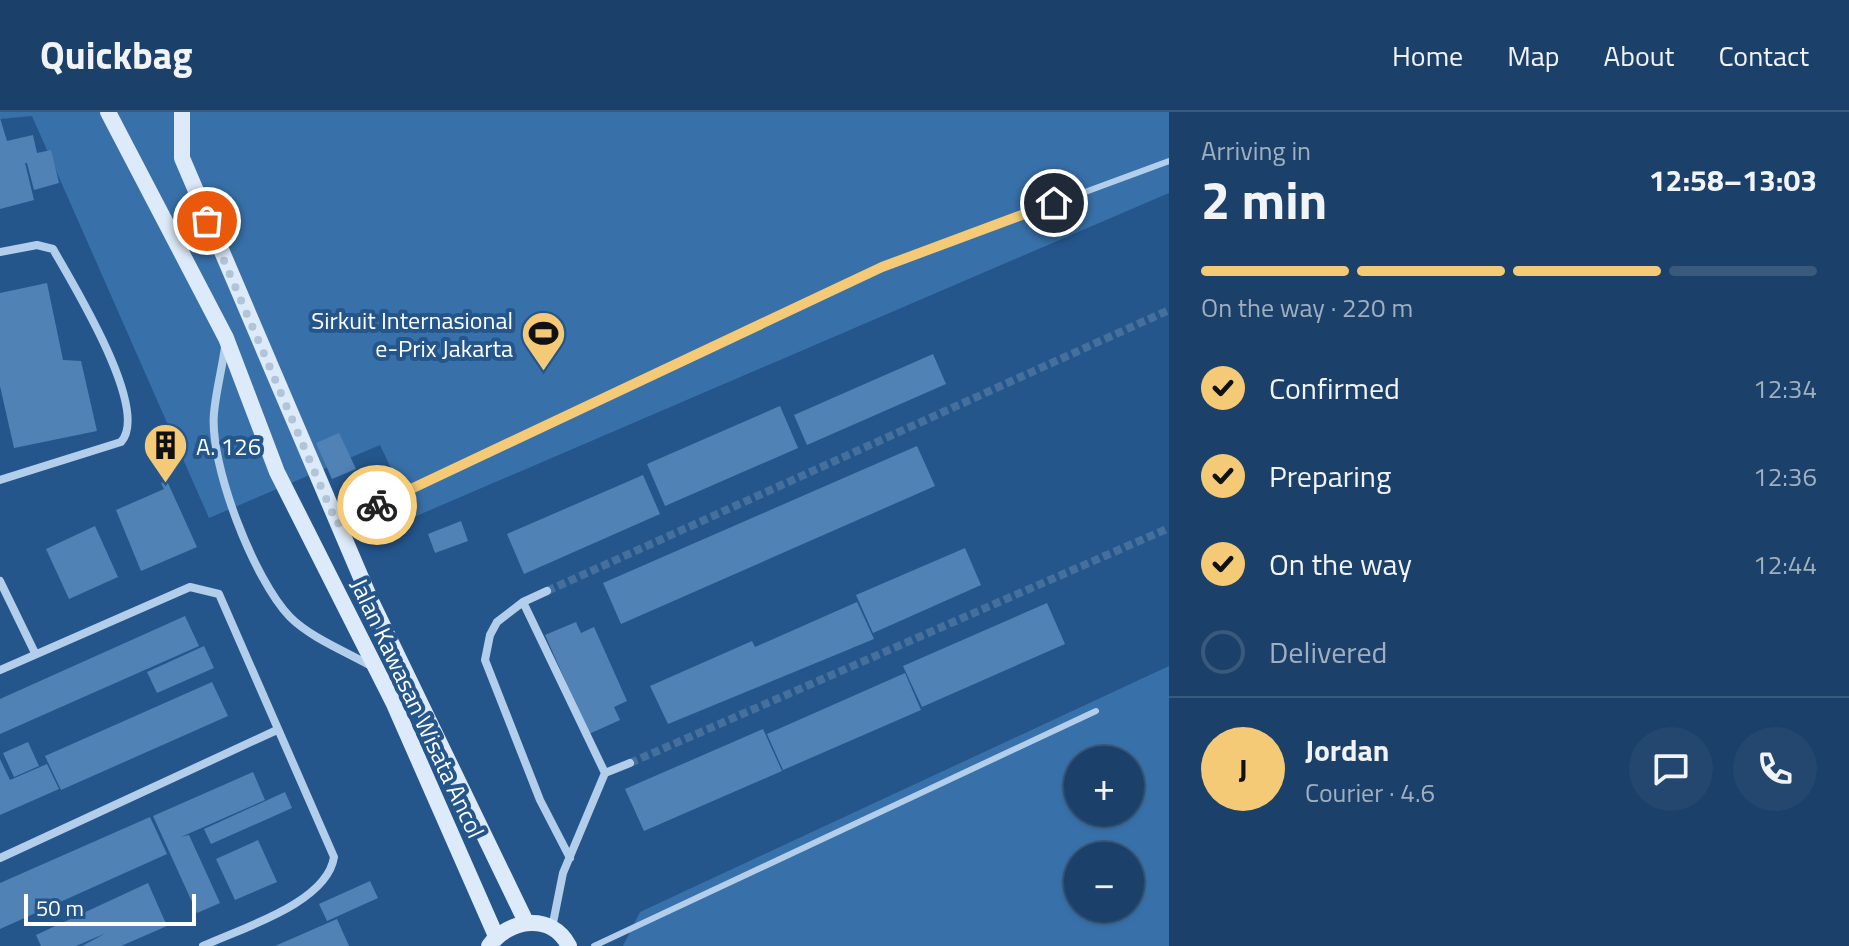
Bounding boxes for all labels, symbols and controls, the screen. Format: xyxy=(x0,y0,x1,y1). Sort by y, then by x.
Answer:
text: Quickbag xyxy=(40,26,193,84)
text: Home xyxy=(1392,34,1463,77)
text: Map xyxy=(1507,34,1560,77)
text: About xyxy=(1604,34,1674,77)
text: Contact xyxy=(1718,34,1809,77)
text: Arriving in xyxy=(1201,131,1311,170)
text: 12:58–13:03 xyxy=(1649,157,1817,203)
text: 2 min xyxy=(1201,160,1327,239)
pin xyxy=(1020,169,1088,237)
icon: home xyxy=(1032,181,1076,225)
pin xyxy=(173,187,241,255)
icon: bag xyxy=(185,199,229,243)
text: On the way · 220 m xyxy=(1201,288,1413,327)
place label: Sirkuit Internasional e-Prix Jakarta xyxy=(311,302,513,366)
sports icon: Sirkuit Internasional e-Prix Jakarta xyxy=(520,310,568,373)
text: Confirmed xyxy=(1269,365,1400,411)
icon: check xyxy=(1201,366,1245,410)
text: 12:34 xyxy=(1753,369,1817,408)
building icon: A. 126 xyxy=(141,422,189,485)
place label: A. 126 xyxy=(196,428,261,464)
text: Preparing xyxy=(1269,453,1391,499)
icon: check xyxy=(1201,454,1245,498)
text: 12:36 xyxy=(1753,457,1817,496)
courier xyxy=(337,465,417,545)
icon: bike xyxy=(355,483,399,527)
text: On the way xyxy=(1269,541,1412,587)
icon: check xyxy=(1201,542,1245,586)
text: 12:44 xyxy=(1753,545,1817,584)
street label: Jalan Kawasan Wisata Ancol xyxy=(342,572,494,844)
text: Delivered xyxy=(1269,629,1387,675)
text: Jordan xyxy=(1305,727,1389,773)
button: chat xyxy=(1629,727,1713,811)
button: phone xyxy=(1733,727,1817,811)
map controls xyxy=(1064,746,1144,922)
button: + xyxy=(1064,746,1144,826)
text: J xyxy=(1238,746,1248,792)
text: Courier · 4.6 xyxy=(1305,773,1435,812)
button: − xyxy=(1064,842,1144,922)
scale bar xyxy=(24,890,196,926)
text: 50 m xyxy=(36,891,84,925)

